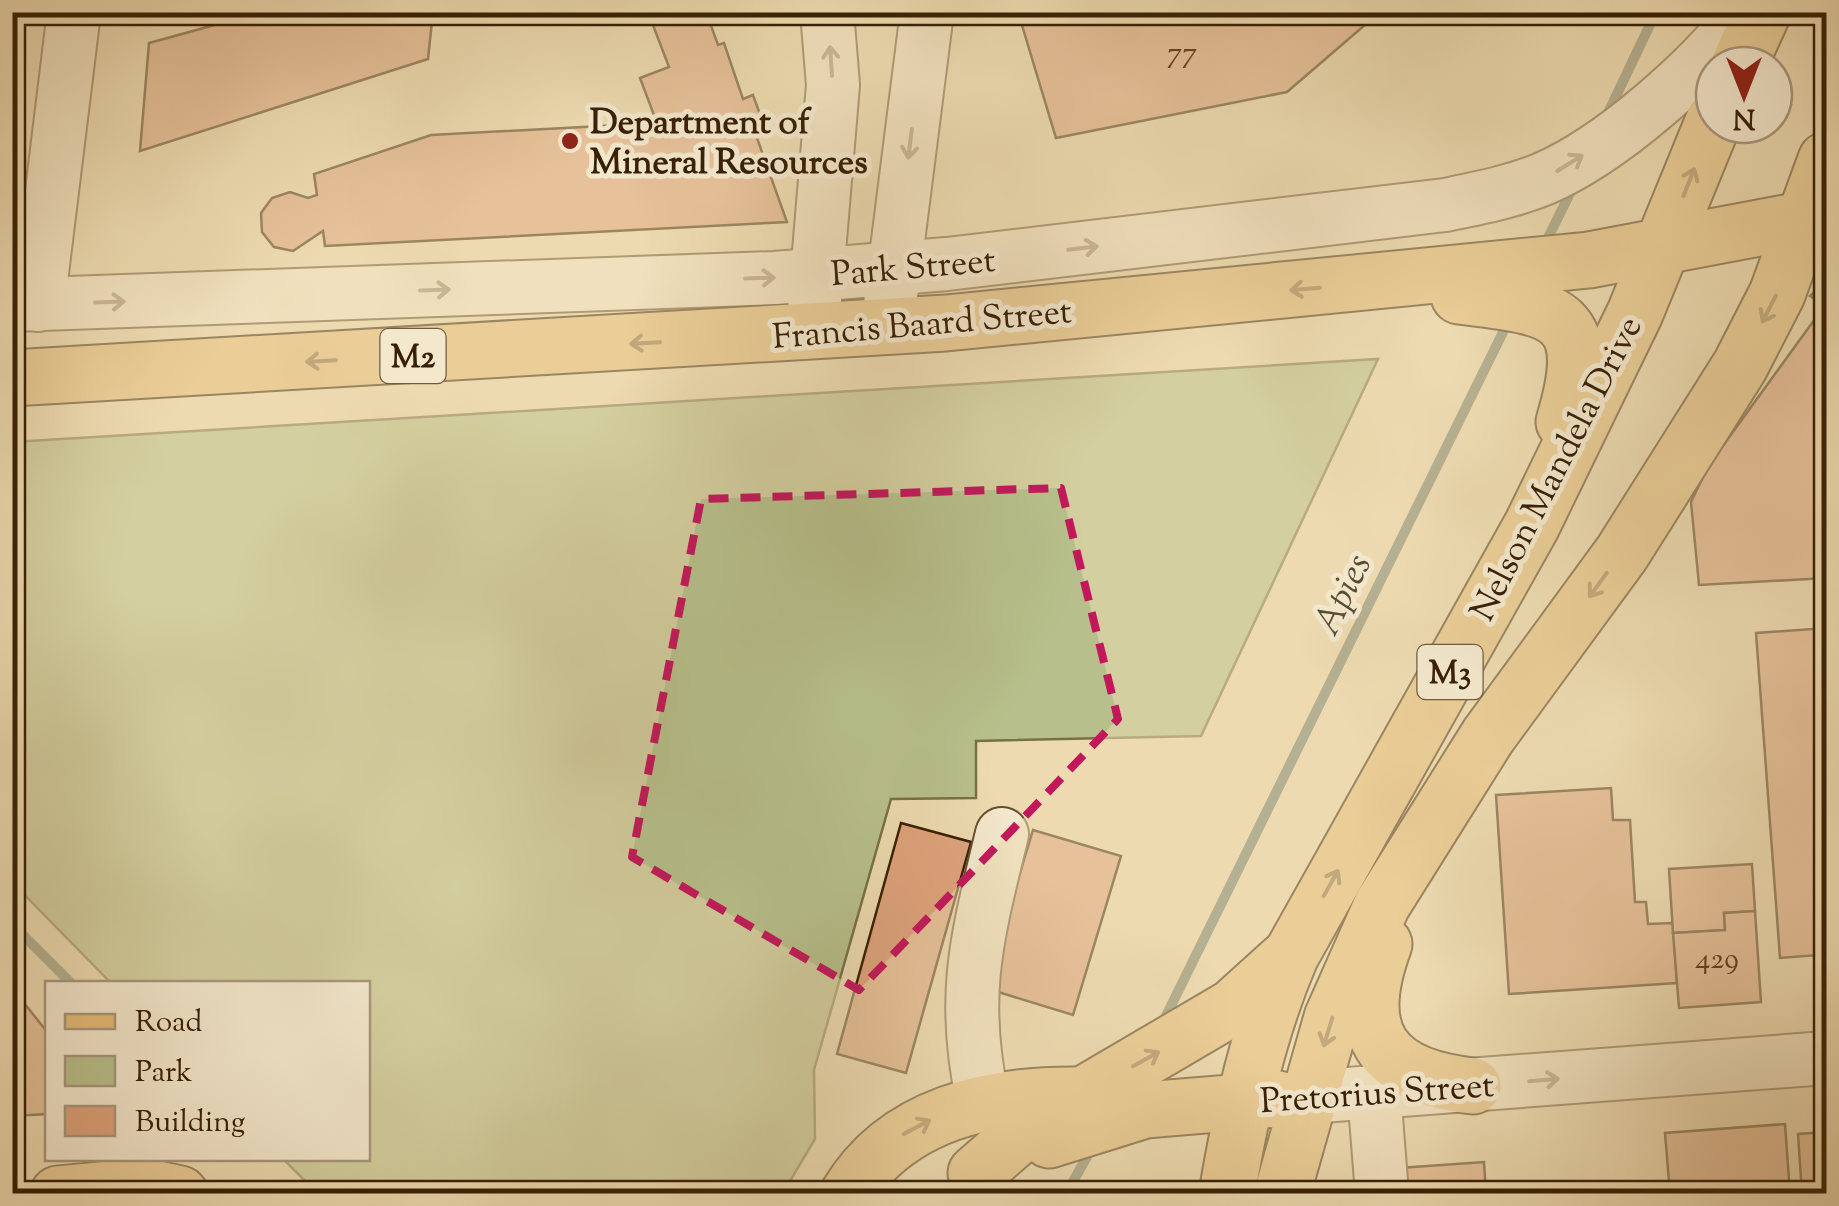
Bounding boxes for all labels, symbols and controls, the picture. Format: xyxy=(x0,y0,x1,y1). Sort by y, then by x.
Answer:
house number: 77 xyxy=(1167,33,1197,76)
one-way arrow xyxy=(821,45,840,77)
north arrow xyxy=(1694,45,1794,145)
text: N xyxy=(1733,97,1755,137)
place label: Department of Mineral Resources xyxy=(590,99,868,190)
one-way arrow xyxy=(901,127,919,160)
marker: Department of Mineral Resources xyxy=(559,130,581,152)
one-way arrow xyxy=(1555,153,1584,173)
one-way arrow xyxy=(1682,167,1700,198)
street label: Park Street xyxy=(829,237,998,302)
one-way arrow xyxy=(1066,238,1099,257)
one-way arrow xyxy=(743,269,775,288)
one-way arrow xyxy=(1289,280,1321,299)
one-way arrow xyxy=(418,281,450,300)
street label: Francis Baard Street xyxy=(771,288,1074,365)
one-way arrow xyxy=(93,292,125,311)
one-way arrow xyxy=(1759,294,1778,323)
street label: Nelson Mandela Drive xyxy=(1459,308,1657,631)
road number: M2 xyxy=(380,329,446,383)
one-way arrow xyxy=(630,334,662,353)
one-way arrow xyxy=(305,352,337,371)
water label: Apies xyxy=(1302,546,1387,646)
one-way arrow xyxy=(1588,571,1609,598)
road number: M3 xyxy=(1418,645,1482,699)
one-way arrow xyxy=(1321,869,1341,898)
house number: 429 xyxy=(1695,939,1739,982)
legend xyxy=(45,981,370,1161)
text: Road xyxy=(135,1002,202,1045)
one-way arrow xyxy=(1317,1015,1335,1047)
one-way arrow xyxy=(1130,1049,1160,1068)
text: Park xyxy=(135,1052,192,1095)
street label: Pretorius Street xyxy=(1259,1062,1496,1129)
one-way arrow xyxy=(1528,1070,1560,1089)
text: Building xyxy=(135,1102,245,1145)
one-way arrow xyxy=(902,1117,932,1137)

